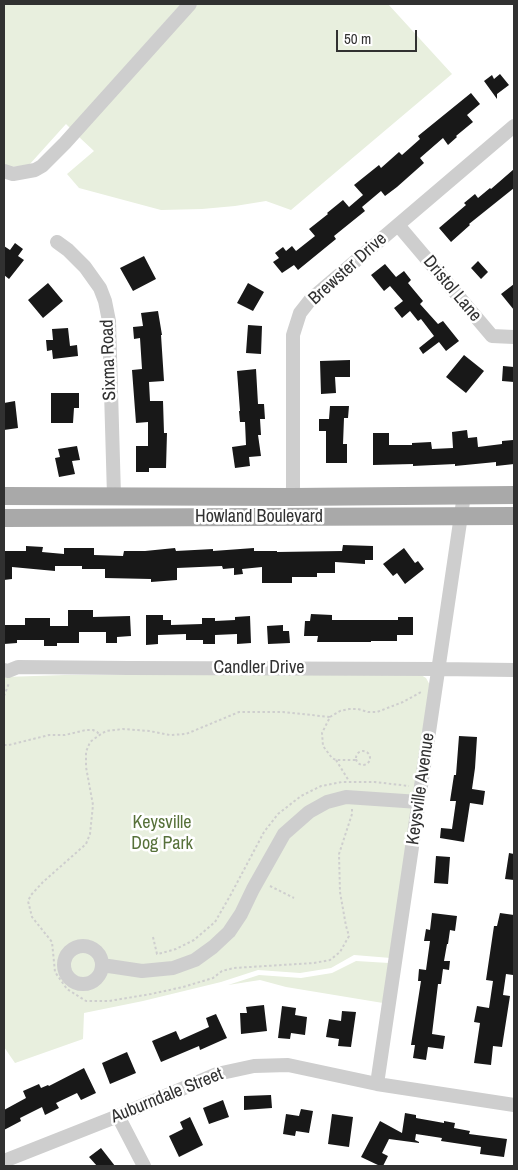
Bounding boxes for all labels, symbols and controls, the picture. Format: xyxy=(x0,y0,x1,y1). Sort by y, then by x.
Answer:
scale bar xyxy=(338,20,419,52)
text: 50 m xyxy=(344,28,371,49)
street label: Brewster Drive xyxy=(305,228,391,310)
street label: Dristol Lane xyxy=(418,252,486,326)
street label: Sixma Road xyxy=(97,319,121,401)
street label: Howland Boulevard xyxy=(195,506,323,528)
street label: Candler Drive xyxy=(213,657,305,679)
street label: Keysville Avenue xyxy=(402,732,440,846)
park label: Keysville Dog Park xyxy=(131,812,193,854)
street label: Auburndale Street xyxy=(108,1064,226,1128)

